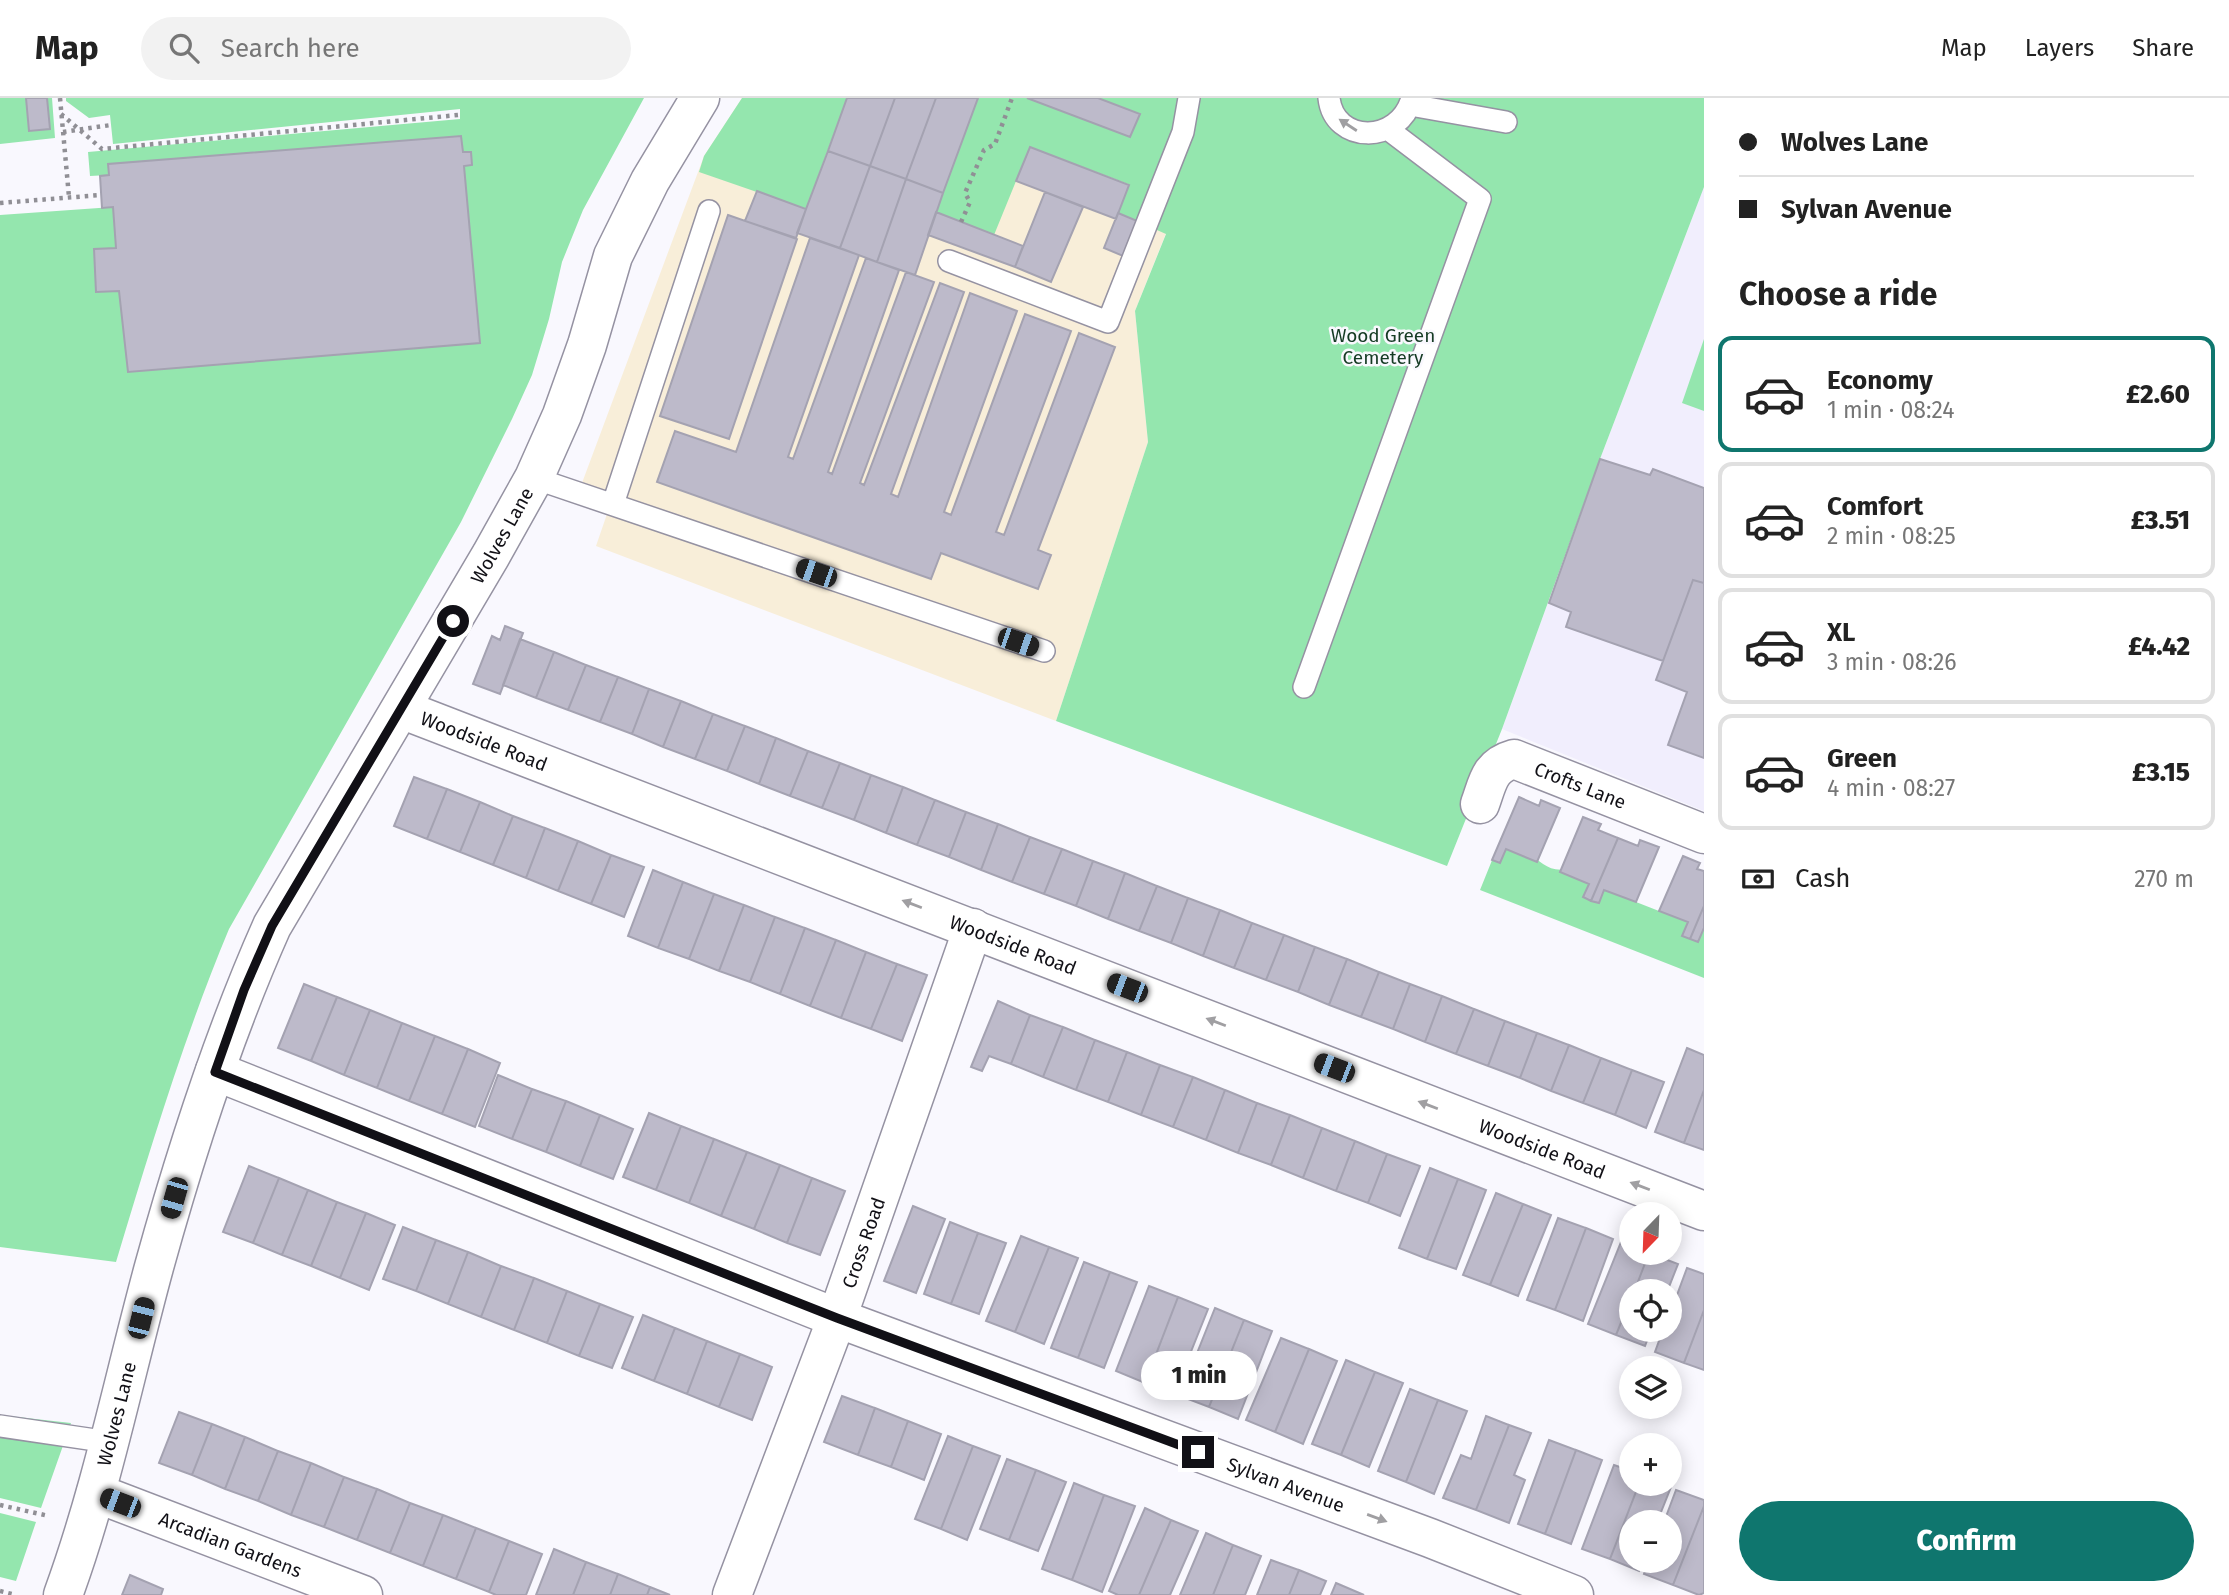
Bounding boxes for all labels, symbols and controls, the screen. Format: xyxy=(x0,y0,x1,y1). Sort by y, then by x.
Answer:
search box xyxy=(141,17,631,80)
text: Map xyxy=(35,28,99,68)
icon: search xyxy=(165,29,203,67)
text: Search here xyxy=(221,33,360,64)
text: Map xyxy=(1941,34,1987,62)
text: Layers xyxy=(2025,34,2094,62)
text: Share xyxy=(2132,34,2194,62)
one-way arrow xyxy=(1339,118,1357,132)
text: Wolves Lane xyxy=(1781,127,1928,158)
text: Sylvan Avenue xyxy=(1781,194,1952,225)
text: Choose a ride xyxy=(1739,275,1937,313)
park label: Wood Green Cemetery xyxy=(1331,324,1435,369)
icon: car xyxy=(1743,363,1806,426)
text: Economy xyxy=(1827,365,1933,396)
text: £2.60 xyxy=(2126,379,2190,410)
text: 1 min · 08:24 xyxy=(1827,396,1954,424)
street label: Wolves Lane xyxy=(465,483,538,587)
icon: car xyxy=(1743,489,1806,552)
text: Comfort xyxy=(1827,491,1923,522)
text: £3.51 xyxy=(2131,505,2190,536)
text: 2 min · 08:25 xyxy=(1827,522,1956,550)
car xyxy=(793,556,840,590)
route start xyxy=(437,605,469,637)
icon: car xyxy=(1743,615,1806,678)
text: XL xyxy=(1827,617,1855,648)
car xyxy=(995,625,1042,659)
text: £4.42 xyxy=(2128,631,2190,662)
text: 3 min · 08:26 xyxy=(1827,648,1957,676)
street label: Woodside Road xyxy=(417,706,551,776)
icon: car xyxy=(1743,741,1806,804)
text: Green xyxy=(1827,743,1897,774)
street label: Crofts Lane xyxy=(1531,757,1629,814)
text: £3.15 xyxy=(2132,757,2190,788)
text: 4 min · 08:27 xyxy=(1827,774,1955,802)
icon: cash xyxy=(1739,860,1777,898)
text: Cash xyxy=(1795,863,1851,894)
text: 270 m xyxy=(2134,865,2194,893)
one-way arrow xyxy=(902,899,923,910)
street label: Woodside Road xyxy=(947,910,1080,980)
car xyxy=(1104,971,1151,1005)
one-way arrow xyxy=(1205,1017,1226,1028)
car xyxy=(1311,1051,1358,1085)
one-way arrow xyxy=(1417,1099,1438,1110)
street label: Woodside Road xyxy=(1476,1114,1609,1183)
car xyxy=(159,1175,190,1221)
one-way arrow xyxy=(1630,1181,1651,1192)
street label: Cross Road xyxy=(837,1194,890,1291)
north arrow xyxy=(1619,1202,1682,1265)
map controls xyxy=(1619,1202,1682,1573)
button: locate xyxy=(1619,1279,1682,1342)
car xyxy=(126,1295,157,1341)
callout: 1 min xyxy=(1140,1350,1256,1400)
button: layers xyxy=(1619,1356,1682,1419)
street label: Wolves Lane xyxy=(92,1359,141,1468)
text: 1 min xyxy=(1171,1361,1227,1389)
button: + xyxy=(1619,1433,1682,1496)
route end xyxy=(1182,1436,1214,1468)
street label: Sylvan Avenue xyxy=(1224,1452,1348,1517)
car xyxy=(97,1486,144,1520)
button: Confirm xyxy=(1739,1501,2194,1581)
street label: Arcadian Gardens xyxy=(156,1507,305,1582)
button: − xyxy=(1619,1510,1682,1573)
one-way arrow xyxy=(1366,1513,1387,1524)

